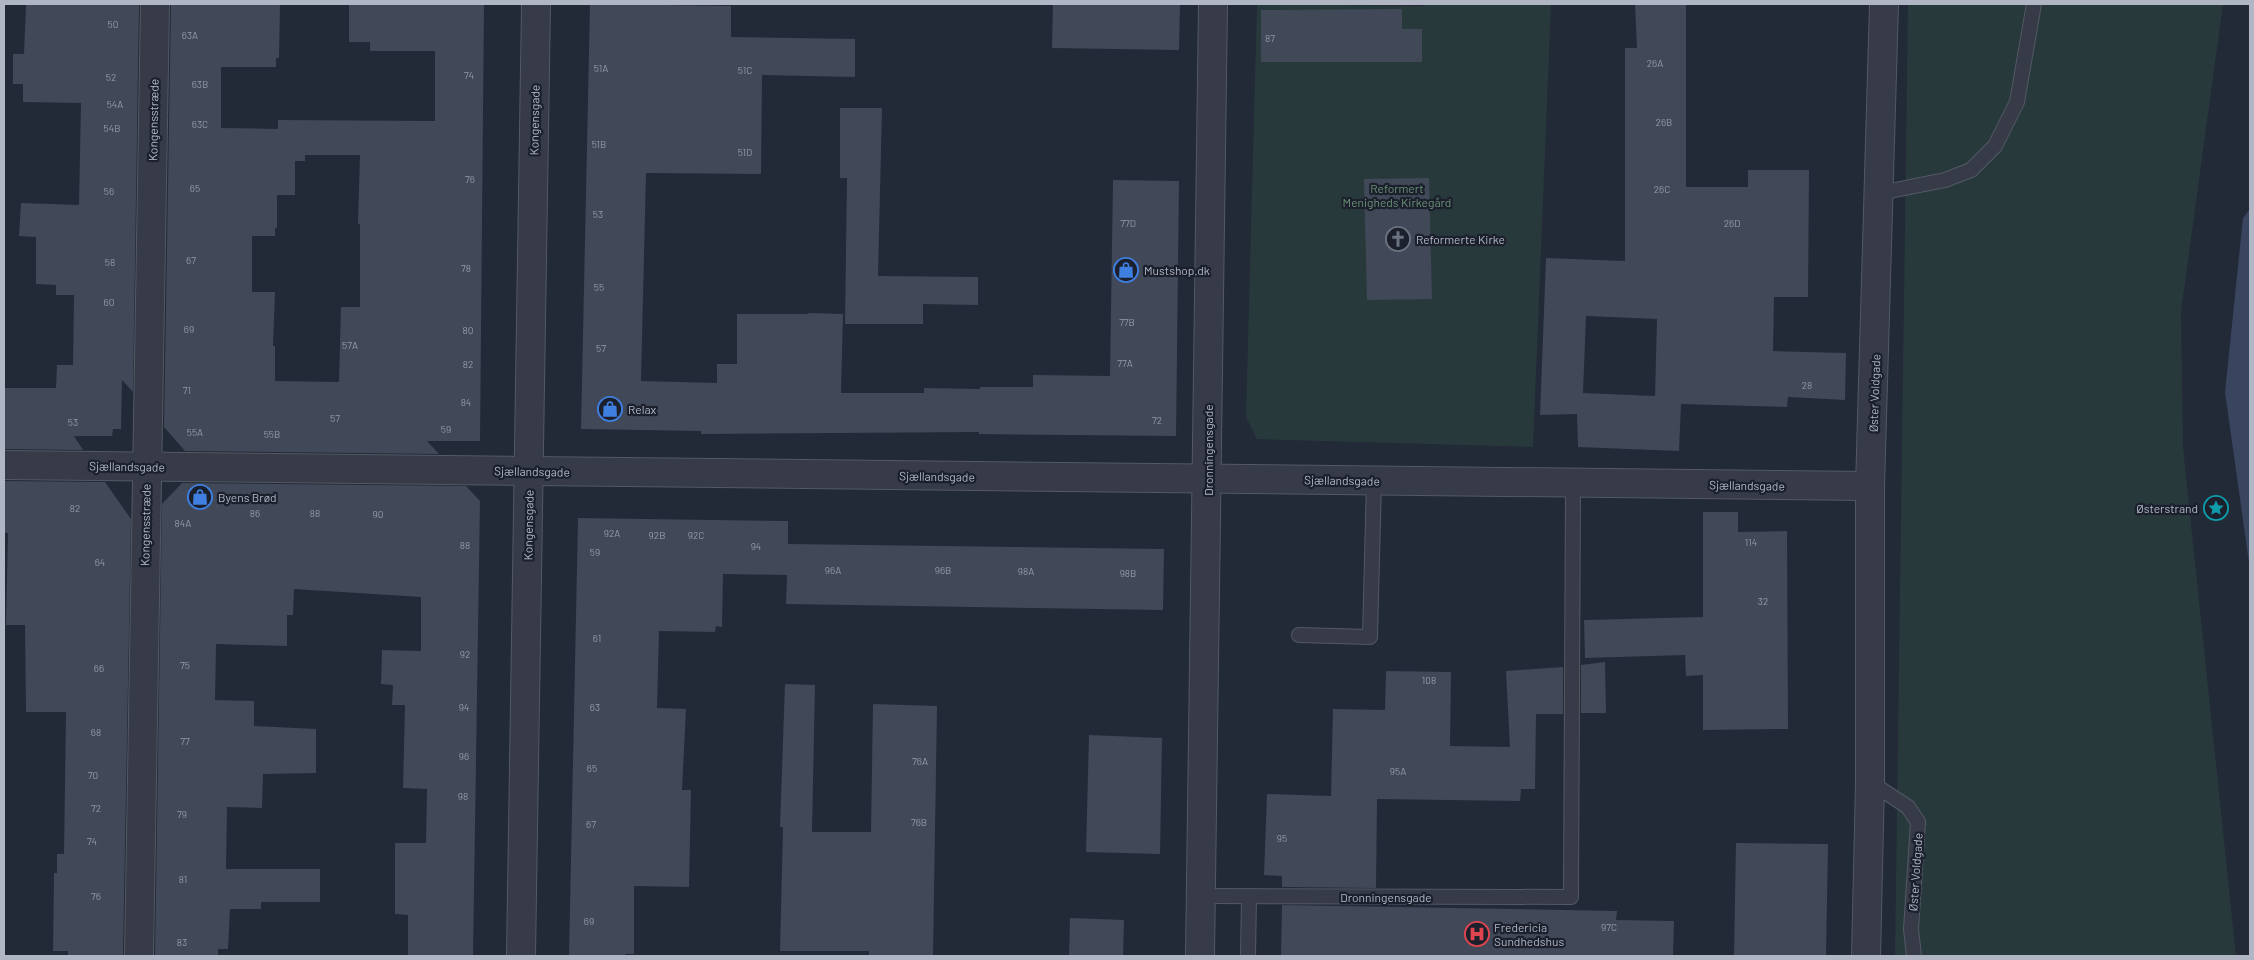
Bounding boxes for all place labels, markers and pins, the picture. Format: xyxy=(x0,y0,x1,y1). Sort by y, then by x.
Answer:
church icon: Reformerte Kirke xyxy=(1385,226,1411,252)
place label: Reformerte Kirke xyxy=(1416,232,1505,246)
shop icon: Mustshop.dk xyxy=(1113,257,1139,283)
place label: Mustshop.dk xyxy=(1144,263,1210,277)
shop icon: Relax xyxy=(597,396,623,422)
place label: Relax xyxy=(628,402,657,416)
shop icon: Byens Brød xyxy=(187,484,213,510)
place label: Byens Brød xyxy=(218,490,277,504)
place icon: Østerstrand xyxy=(2203,495,2229,521)
place label: Østerstrand xyxy=(2136,501,2198,515)
place label: Fredericia Sundhedshus xyxy=(1494,920,1564,948)
hospital icon: Fredericia Sundhedshus xyxy=(1464,921,1490,947)

